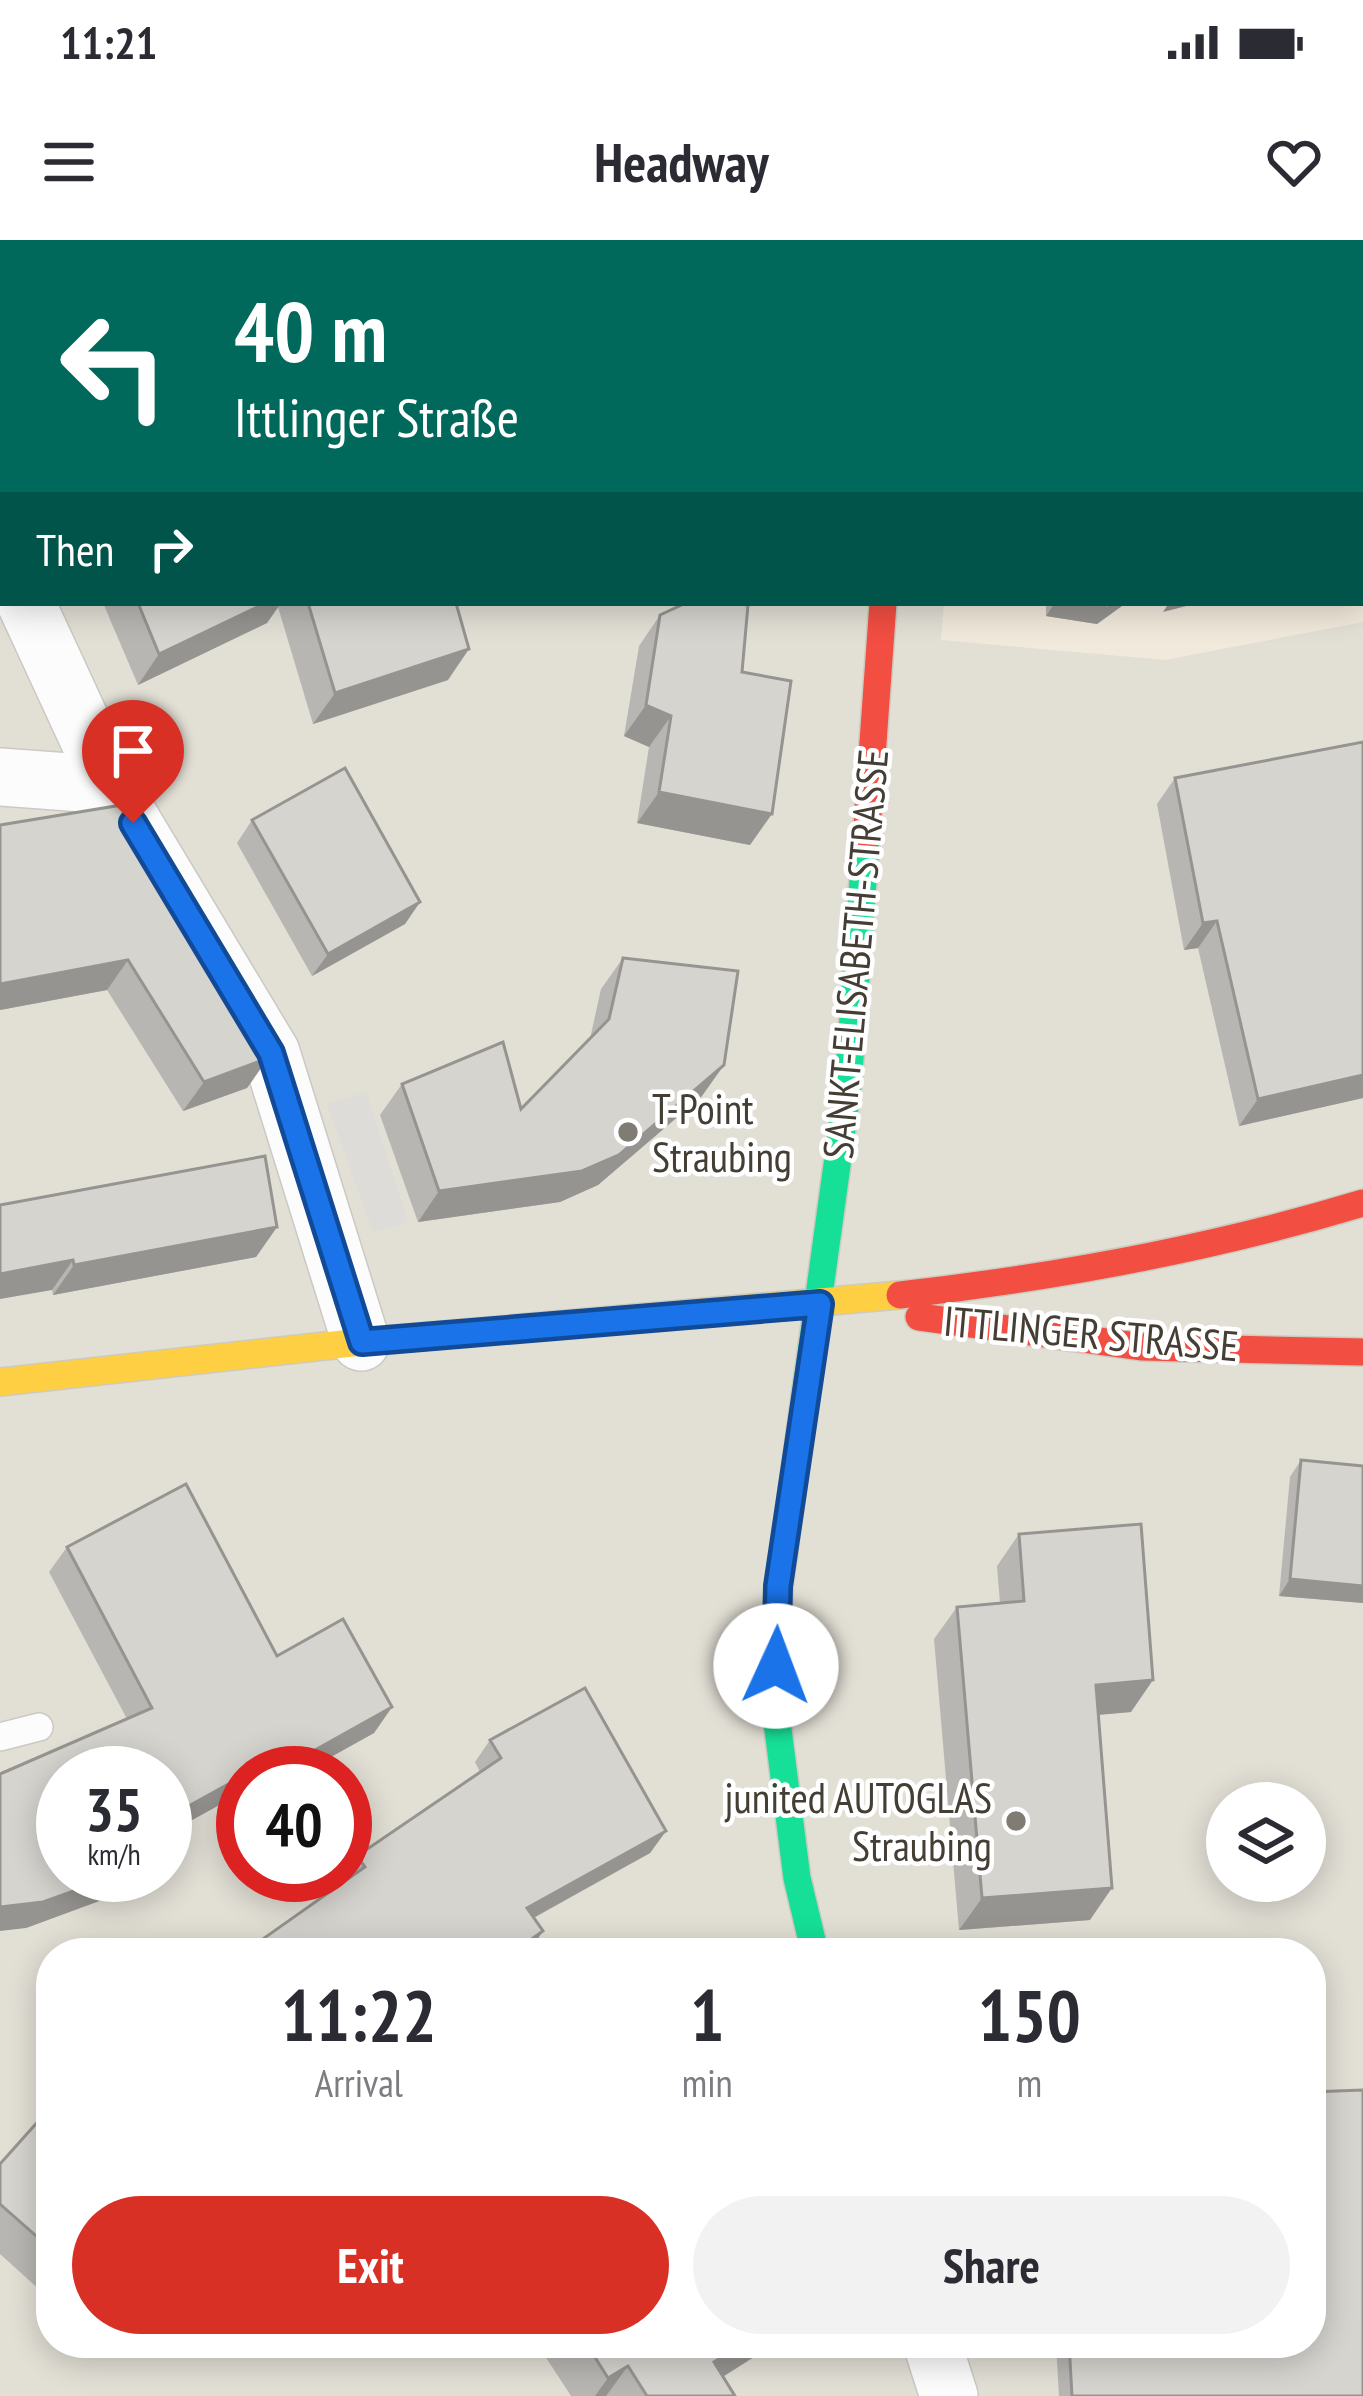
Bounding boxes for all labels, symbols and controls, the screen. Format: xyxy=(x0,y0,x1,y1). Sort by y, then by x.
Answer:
text: 11:21 xyxy=(60,13,157,71)
text: Headway xyxy=(594,127,769,197)
icon: menu xyxy=(36,129,102,195)
icon: heart xyxy=(1261,129,1327,195)
text: 40 m xyxy=(234,276,387,385)
icon: left xyxy=(36,288,192,444)
text: Ittlinger Straße xyxy=(234,382,519,452)
icon: right xyxy=(138,516,204,582)
text: Then xyxy=(36,520,114,578)
pin xyxy=(82,700,184,823)
icon: arrive xyxy=(100,718,166,784)
street label: SANKT-ELISABETH-STRASSE xyxy=(810,747,900,1161)
place label: T-Point Straubing xyxy=(652,1081,792,1184)
marker: T-Point Straubing xyxy=(615,1119,641,1145)
street label: ITTLINGER STRASSE xyxy=(941,1293,1241,1373)
position arrow xyxy=(713,1603,839,1729)
speed limit sign: 40 xyxy=(216,1746,372,1902)
text: 35 xyxy=(85,1770,143,1848)
place label: junited AUTOGLAS Straubing xyxy=(724,1770,992,1873)
map controls xyxy=(1206,1782,1326,1902)
button: layers xyxy=(1206,1782,1326,1902)
marker: junited AUTOGLAS Straubing xyxy=(1003,1808,1029,1834)
text: km/h xyxy=(87,1834,141,1873)
text: 11:22 xyxy=(281,1968,437,2061)
text: 1 xyxy=(690,1968,724,2061)
text: 150 xyxy=(978,1968,1081,2061)
text: Arrival xyxy=(315,2057,403,2108)
text: min xyxy=(682,2057,733,2108)
text: m xyxy=(1017,2057,1042,2108)
button: Exit xyxy=(72,2196,669,2334)
button: Share xyxy=(693,2196,1290,2334)

